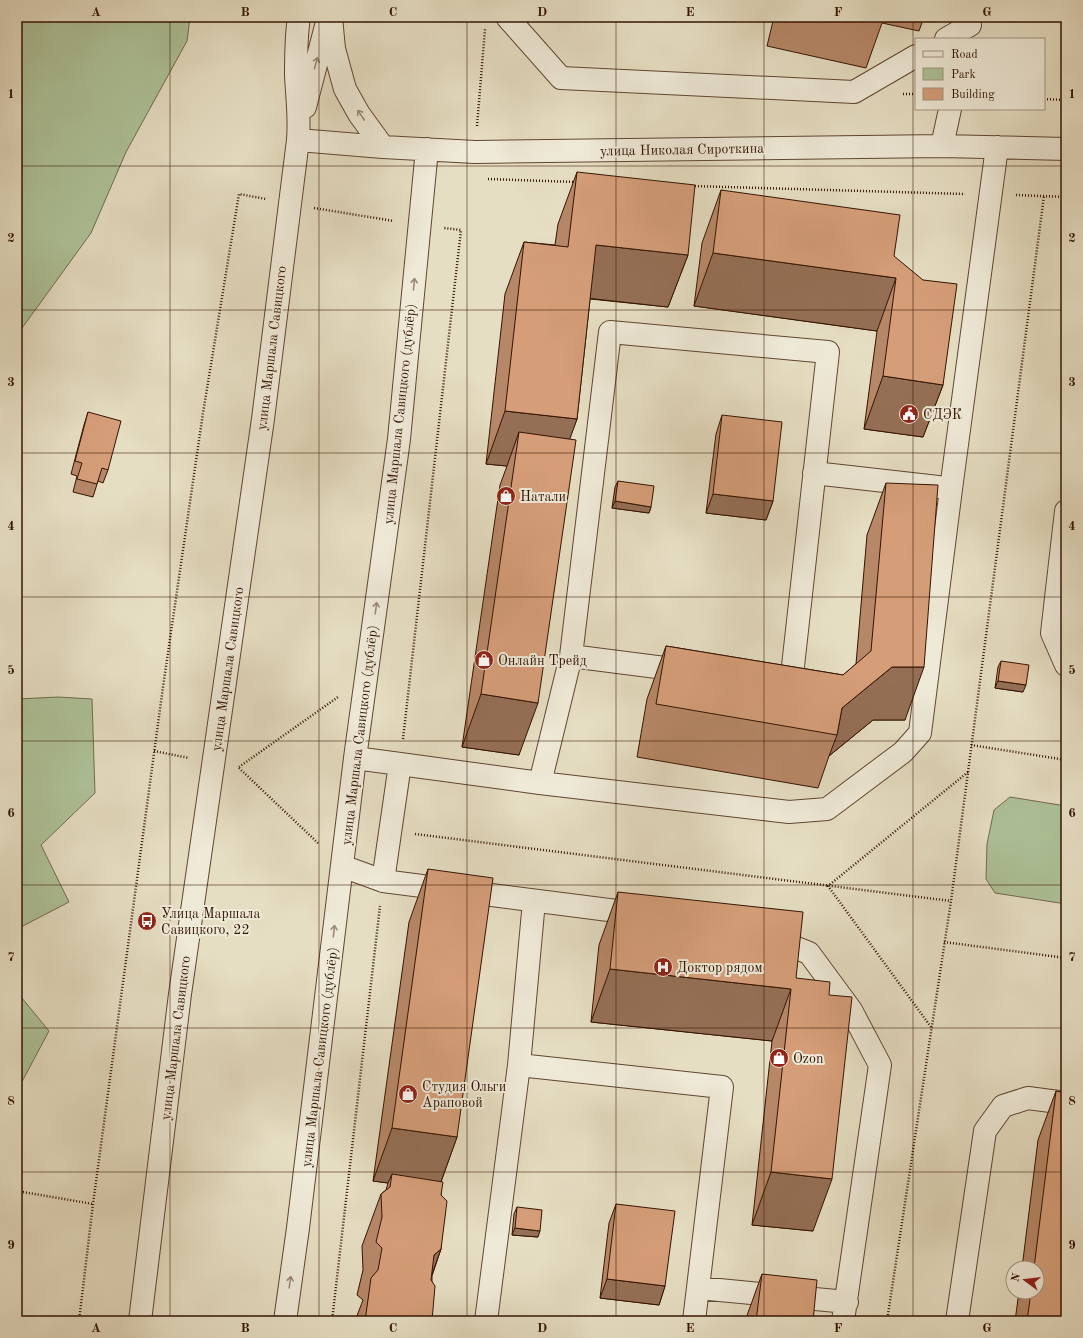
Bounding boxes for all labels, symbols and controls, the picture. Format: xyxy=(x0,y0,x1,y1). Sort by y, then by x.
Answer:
text: A xyxy=(91,6,101,19)
text: B xyxy=(240,6,250,19)
text: C xyxy=(389,6,397,19)
text: D xyxy=(537,6,547,19)
text: E xyxy=(686,6,695,19)
text: F xyxy=(834,6,843,19)
text: G xyxy=(982,6,992,19)
legend xyxy=(915,38,1045,110)
text: Road xyxy=(951,49,978,61)
one-way arrow xyxy=(313,56,320,69)
text: Park xyxy=(951,69,976,81)
text: 1 xyxy=(7,88,15,101)
text: 1 xyxy=(1068,88,1076,101)
text: Building xyxy=(951,89,995,101)
one-way arrow xyxy=(356,110,365,121)
street label: улица Николая Сироткина xyxy=(600,142,764,158)
text: 2 xyxy=(7,232,15,245)
text: 2 xyxy=(1068,232,1076,245)
street label: улица Маршала Савицкого xyxy=(255,265,289,431)
one-way arrow xyxy=(410,278,417,291)
street label: улица Маршала Савицкого (дублёр) xyxy=(381,303,419,525)
text: 3 xyxy=(7,376,15,389)
text: 3 xyxy=(1068,376,1076,389)
public building icon: СДЭК xyxy=(898,403,920,425)
place label: СДЭК xyxy=(923,408,962,422)
shop icon: Натали xyxy=(495,485,517,507)
place label: Натали xyxy=(520,490,566,504)
text: 4 xyxy=(7,520,15,533)
text: 4 xyxy=(1068,520,1076,533)
street label: улица Маршала Савицкого xyxy=(210,586,246,752)
one-way arrow xyxy=(372,602,380,615)
street label: улица Маршала Савицкого (дублёр) xyxy=(340,624,380,846)
shop icon: Онлайн Трейд xyxy=(473,649,495,671)
place label: Онлайн Трейд xyxy=(498,654,587,668)
text: 5 xyxy=(7,664,15,677)
text: 5 xyxy=(1068,664,1076,677)
text: 6 xyxy=(7,807,15,820)
text: 6 xyxy=(1068,807,1076,820)
place label: Улица Маршала Савицкого, 22 xyxy=(161,907,260,937)
bus stop icon: Улица Маршала Савицкого, 22 xyxy=(136,910,158,932)
one-way arrow xyxy=(330,925,338,938)
street label: улица Маршала Савицкого (дублёр) xyxy=(300,946,340,1168)
text: 7 xyxy=(7,951,15,964)
text: 7 xyxy=(1068,951,1076,964)
street label: улица Маршала Савицкого xyxy=(159,955,193,1121)
hospital icon: Доктор рядом xyxy=(652,956,674,978)
place label: Доктор рядом xyxy=(677,961,762,975)
shop icon: Ozon xyxy=(768,1047,790,1069)
place label: Ozon xyxy=(793,1052,824,1066)
place label: Студия Ольги Араповой xyxy=(422,1080,506,1110)
shop icon: Студия Ольги Араповой xyxy=(397,1083,419,1105)
text: 8 xyxy=(7,1095,15,1108)
text: 8 xyxy=(1068,1095,1076,1108)
text: 9 xyxy=(7,1239,15,1252)
text: 9 xyxy=(1068,1239,1076,1252)
north arrow xyxy=(1005,1260,1045,1300)
text: N xyxy=(1010,1272,1023,1283)
one-way arrow xyxy=(286,1276,294,1289)
text: A xyxy=(91,1322,101,1335)
text: B xyxy=(240,1322,250,1335)
text: C xyxy=(389,1322,397,1335)
text: D xyxy=(537,1322,547,1335)
text: E xyxy=(686,1322,695,1335)
text: F xyxy=(834,1322,843,1335)
text: G xyxy=(982,1322,992,1335)

